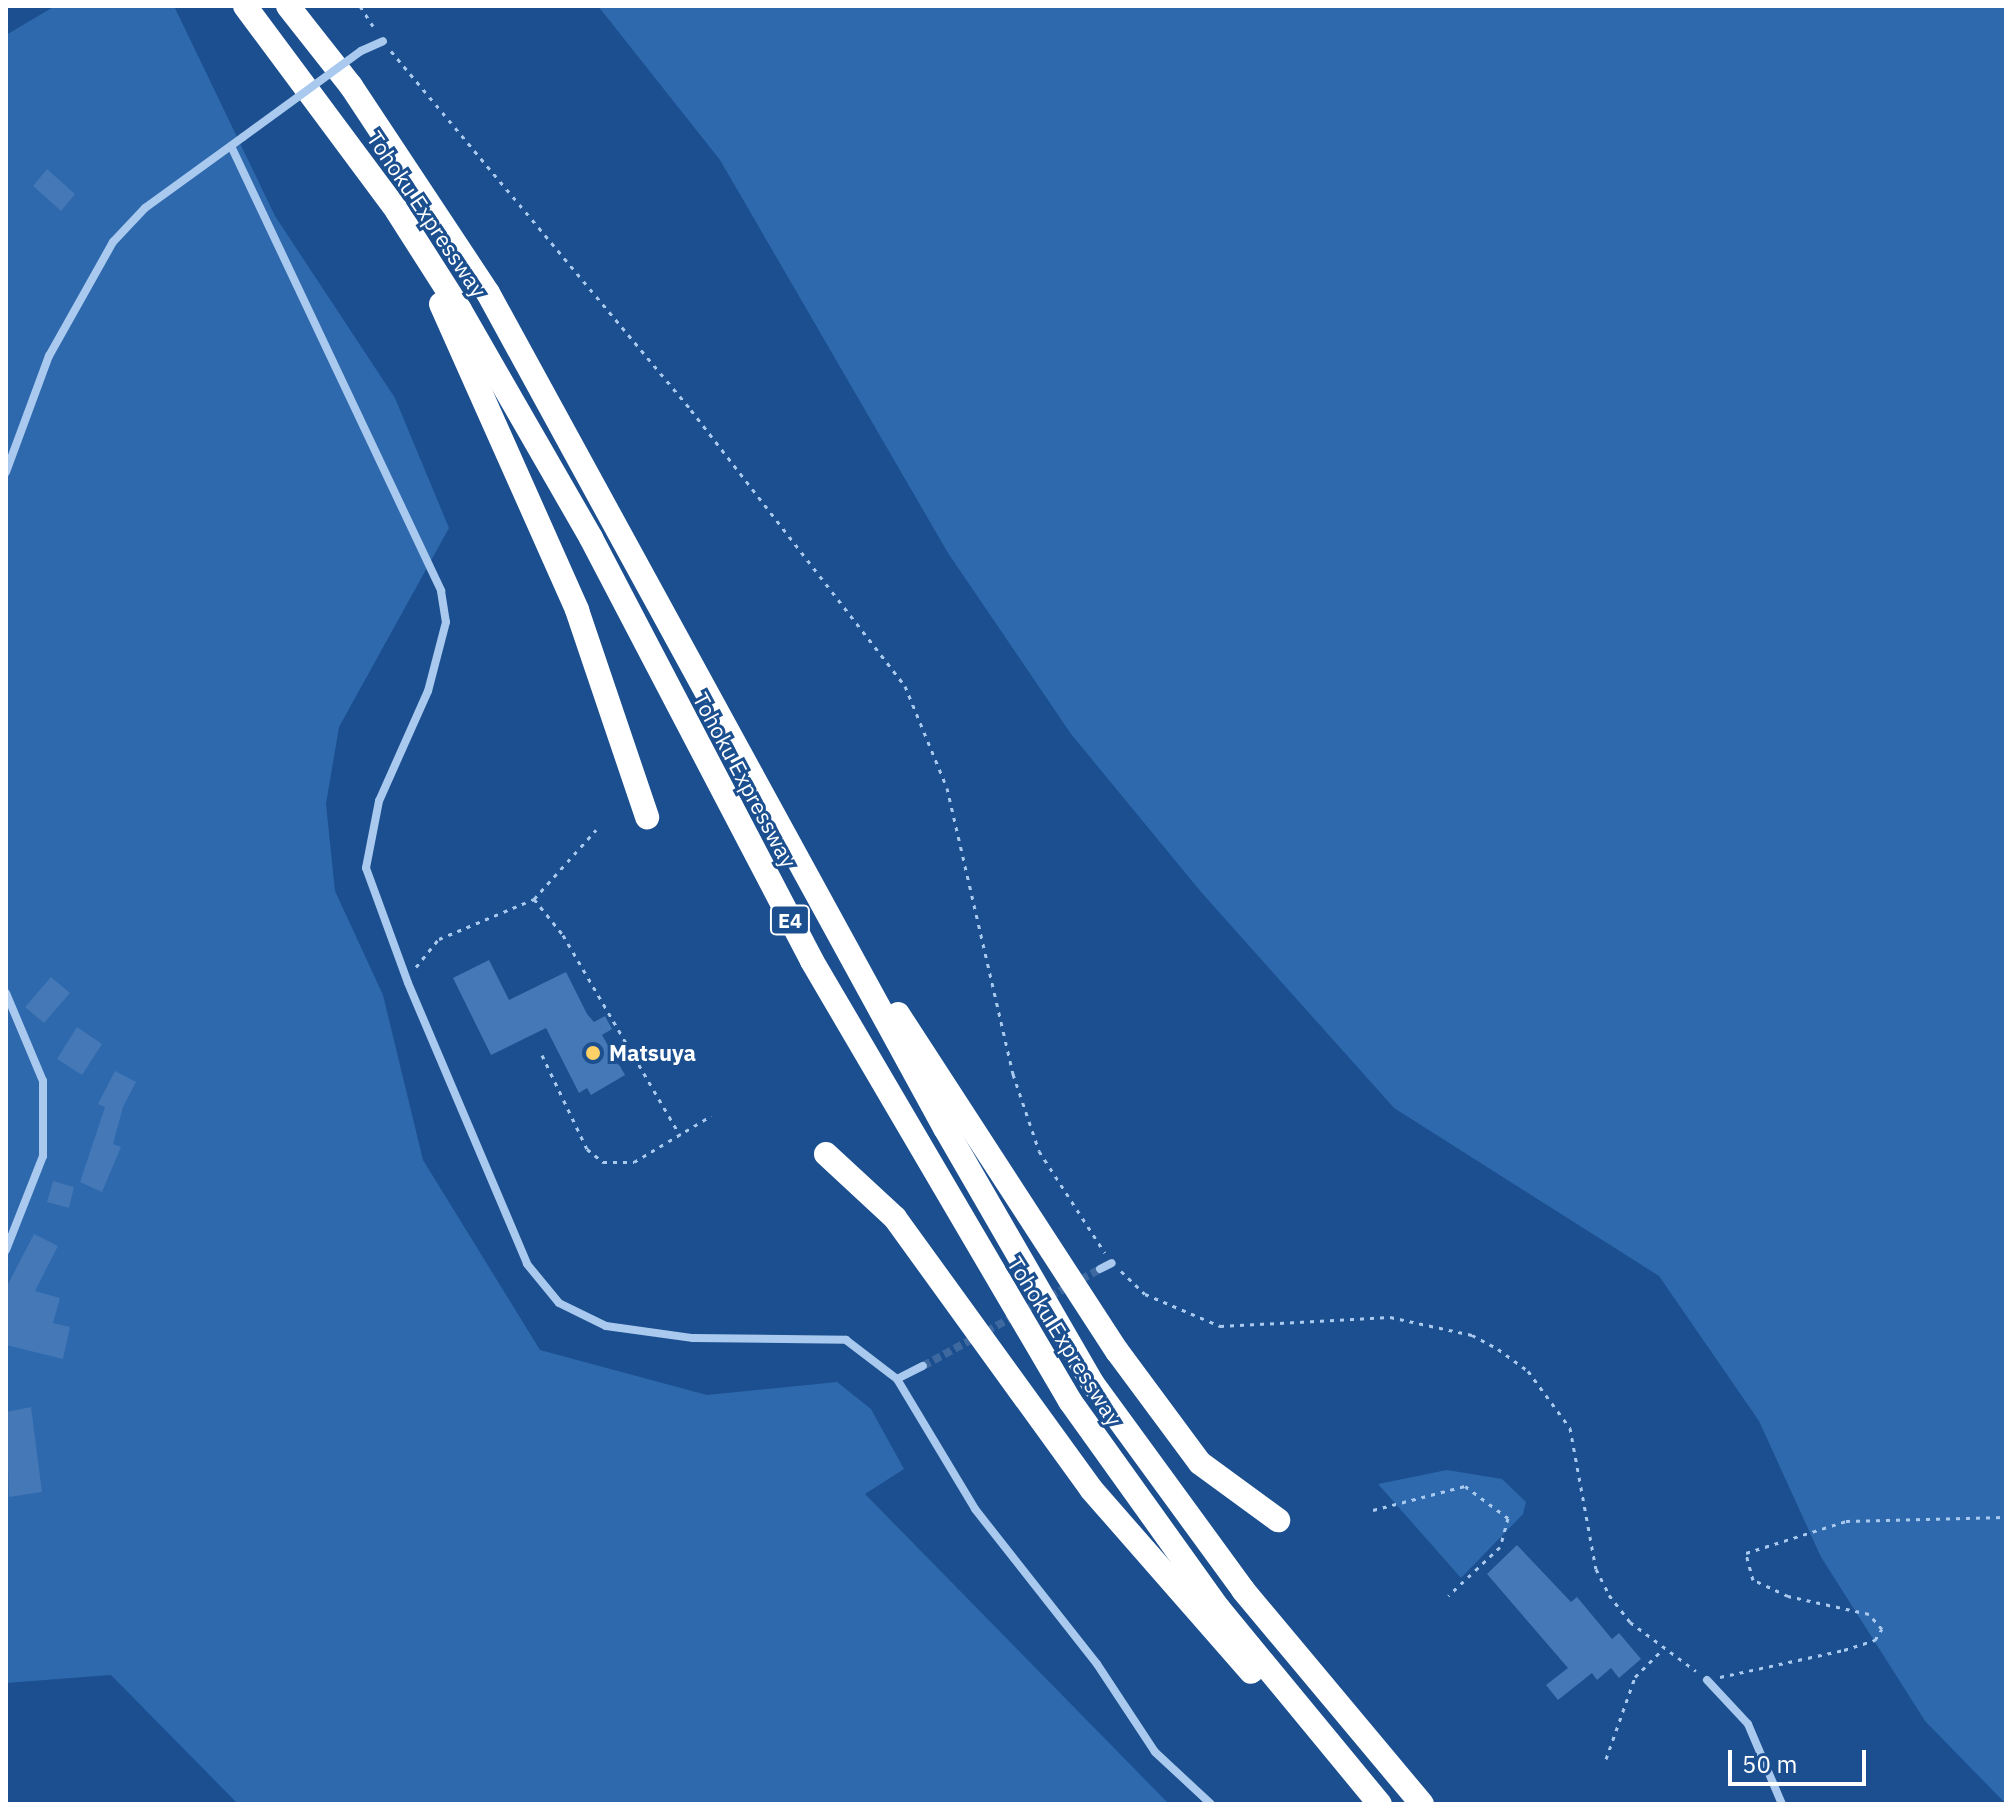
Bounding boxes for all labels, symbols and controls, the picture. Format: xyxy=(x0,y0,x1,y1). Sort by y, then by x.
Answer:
street label: Tohoku Expressway xyxy=(362,126,492,302)
street label: Tohoku Expressway xyxy=(688,688,802,872)
road number: E4 xyxy=(768,904,812,936)
place label: Matsuya xyxy=(609,1040,696,1066)
marker: Matsuya xyxy=(584,1044,602,1062)
street label: Tohoku Expressway xyxy=(1002,1252,1128,1430)
scale bar xyxy=(1732,1734,1870,1784)
text: 50 m xyxy=(1742,1748,1797,1780)

